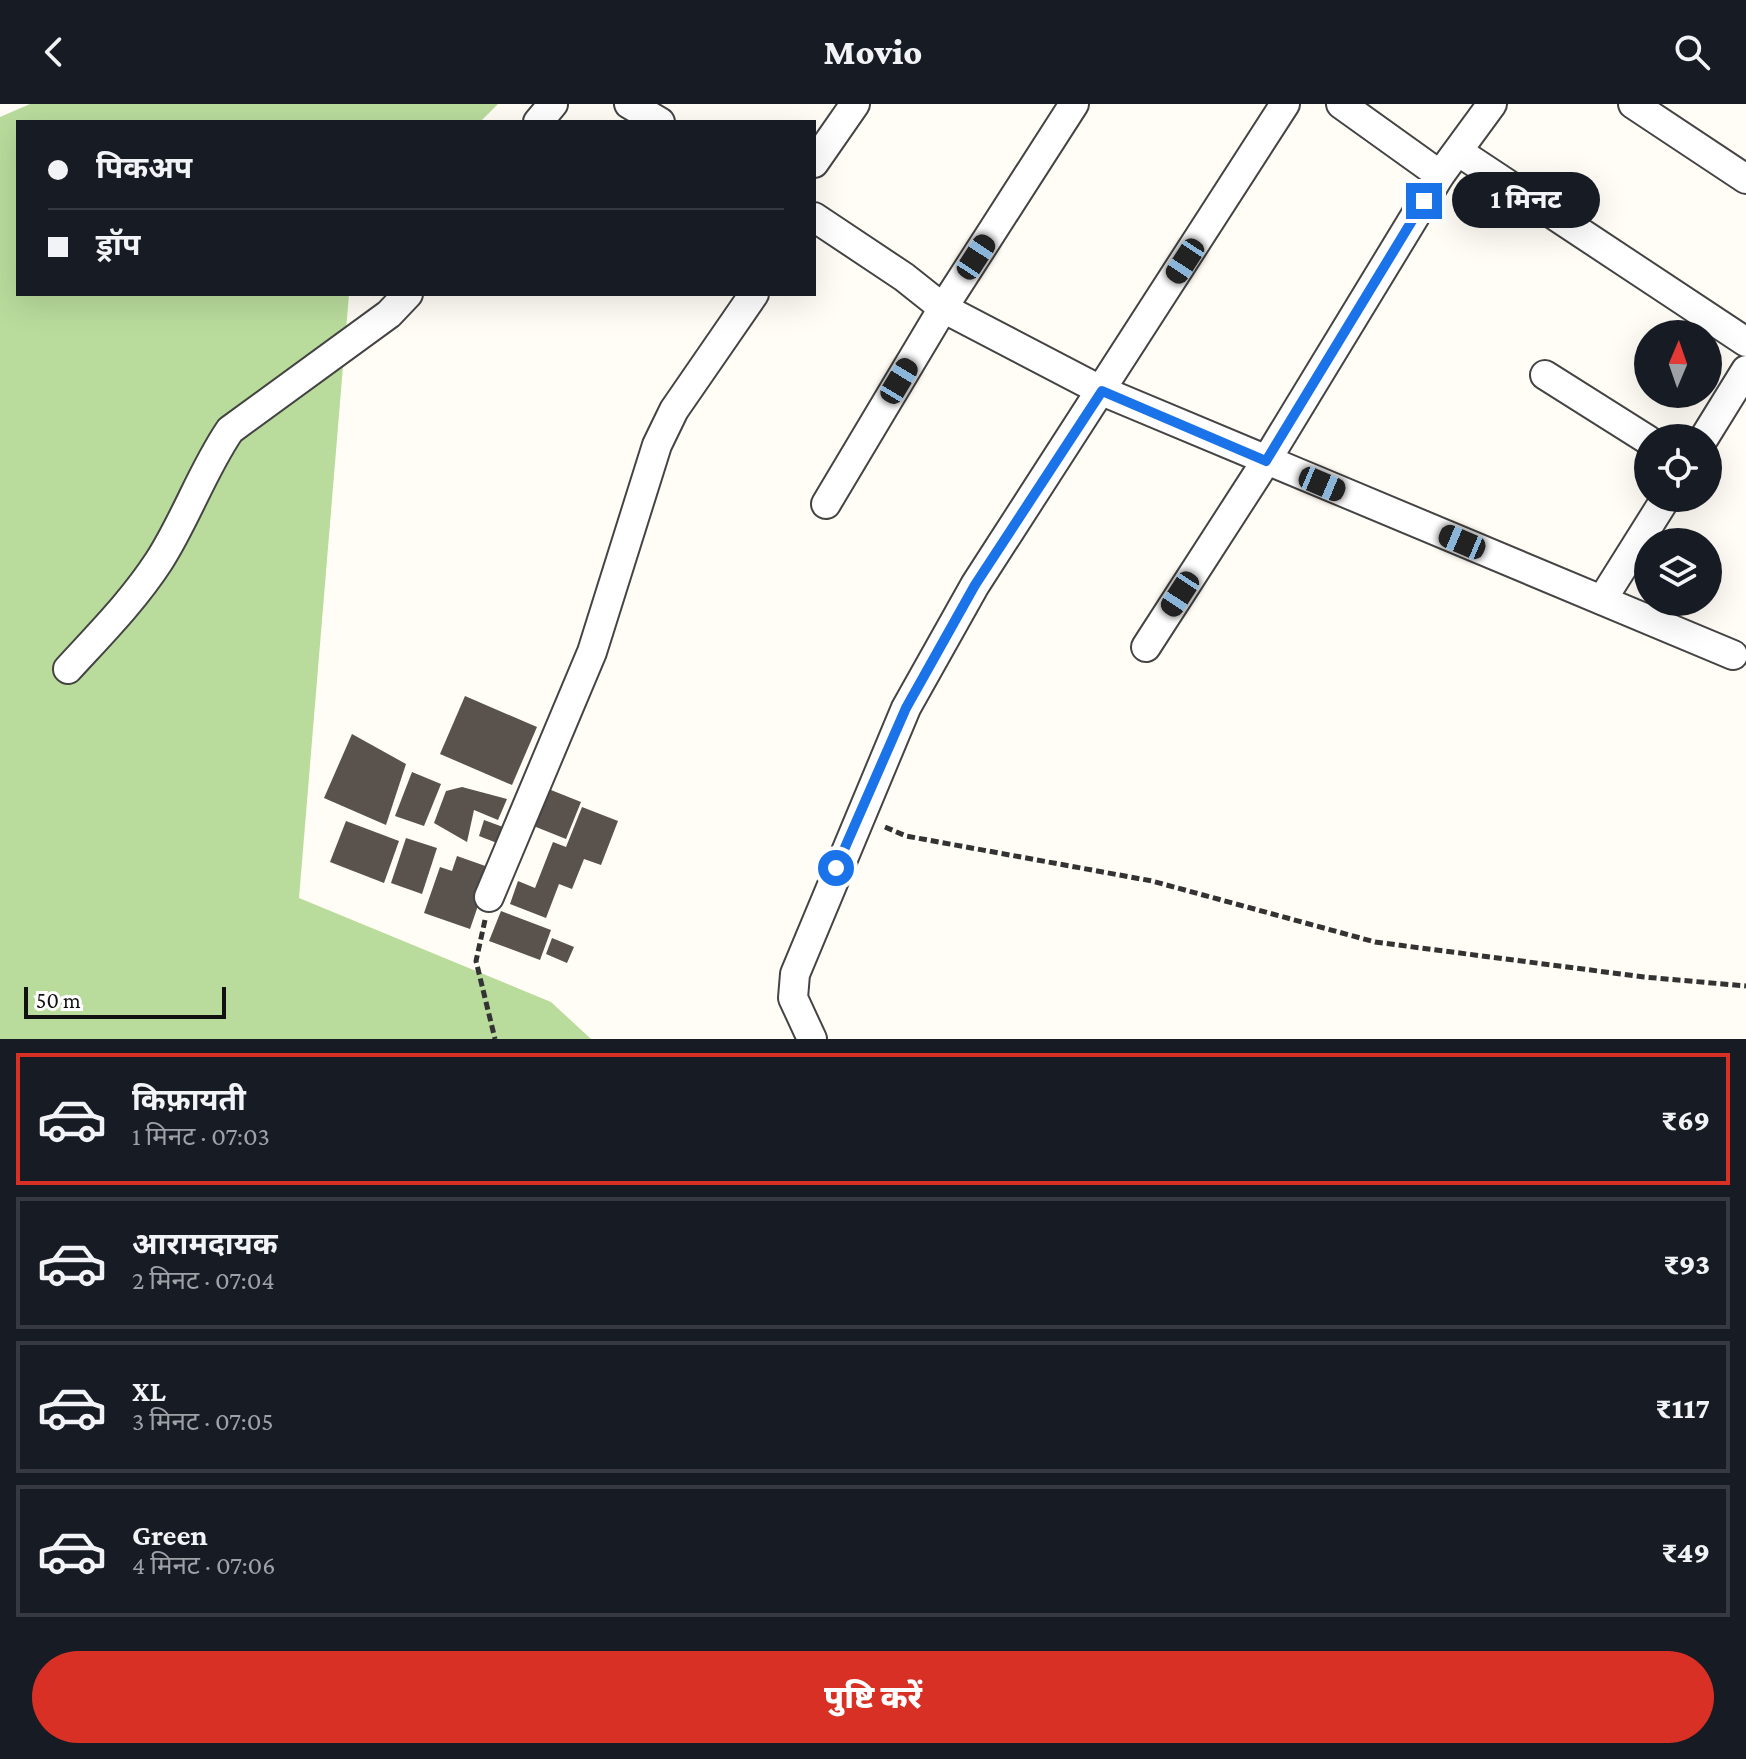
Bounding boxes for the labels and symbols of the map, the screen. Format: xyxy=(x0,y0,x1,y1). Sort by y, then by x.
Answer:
callout: 1 मिनट xyxy=(1452,173,1600,229)
route end xyxy=(1406,183,1442,219)
car xyxy=(953,230,999,284)
car xyxy=(1162,234,1208,288)
north arrow xyxy=(1634,320,1722,408)
car xyxy=(876,354,922,408)
car xyxy=(1295,464,1349,504)
car xyxy=(1435,522,1489,562)
car xyxy=(1157,567,1203,621)
route start xyxy=(818,850,854,886)
scale bar xyxy=(24,983,226,1019)

